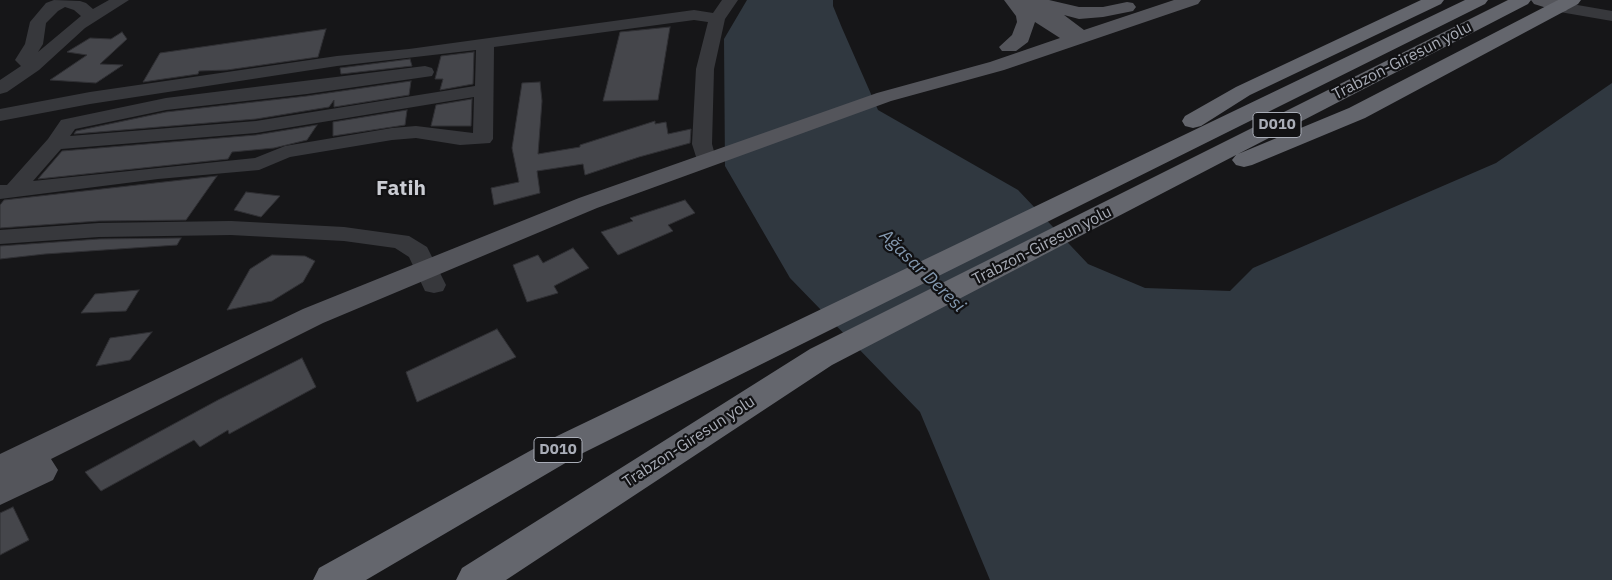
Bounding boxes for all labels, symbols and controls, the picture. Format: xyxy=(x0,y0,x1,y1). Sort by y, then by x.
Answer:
street label: Trabzon-Giresun yolu xyxy=(1329,18,1475,104)
road number: D010 xyxy=(1253,112,1301,138)
district label: Fatih xyxy=(376,176,426,202)
street label: Trabzon-Giresun yolu xyxy=(969,203,1115,289)
water label: Ağasar Deresi xyxy=(875,225,969,317)
street label: Trabzon-Giresun yolu xyxy=(619,392,759,492)
road number: D010 xyxy=(534,438,582,462)

